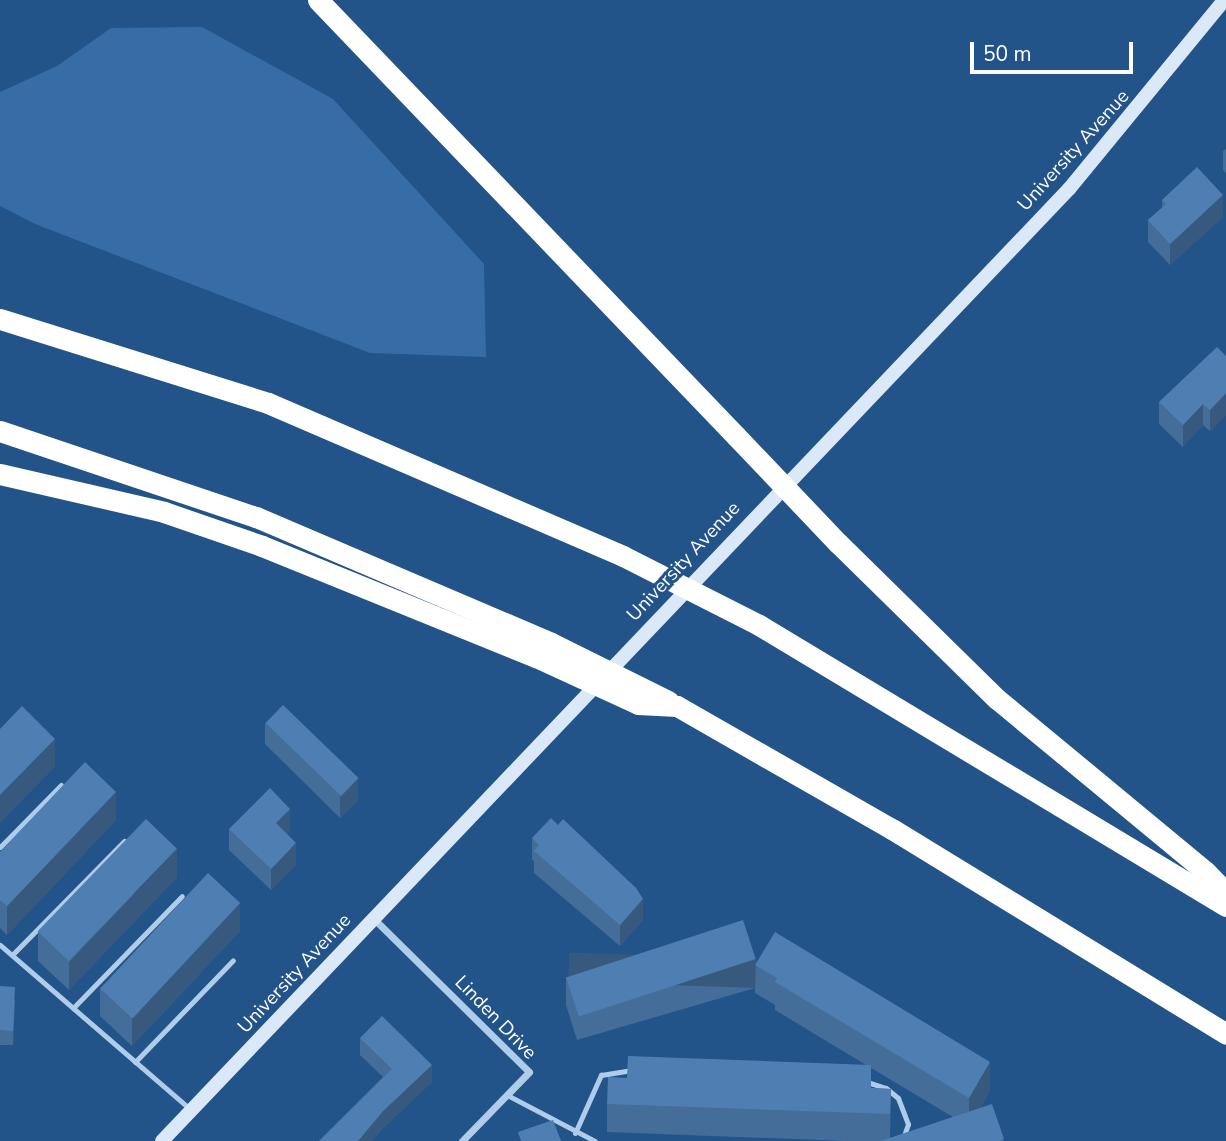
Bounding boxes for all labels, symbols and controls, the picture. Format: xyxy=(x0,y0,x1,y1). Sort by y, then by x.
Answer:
scale bar xyxy=(974,28,1137,72)
text: 50 m xyxy=(983,40,1032,68)
street label: University Avenue xyxy=(1014,86,1134,216)
street label: University Avenue xyxy=(623,498,745,626)
street label: University Avenue xyxy=(234,910,356,1038)
street label: Linden Drive xyxy=(449,971,541,1065)

